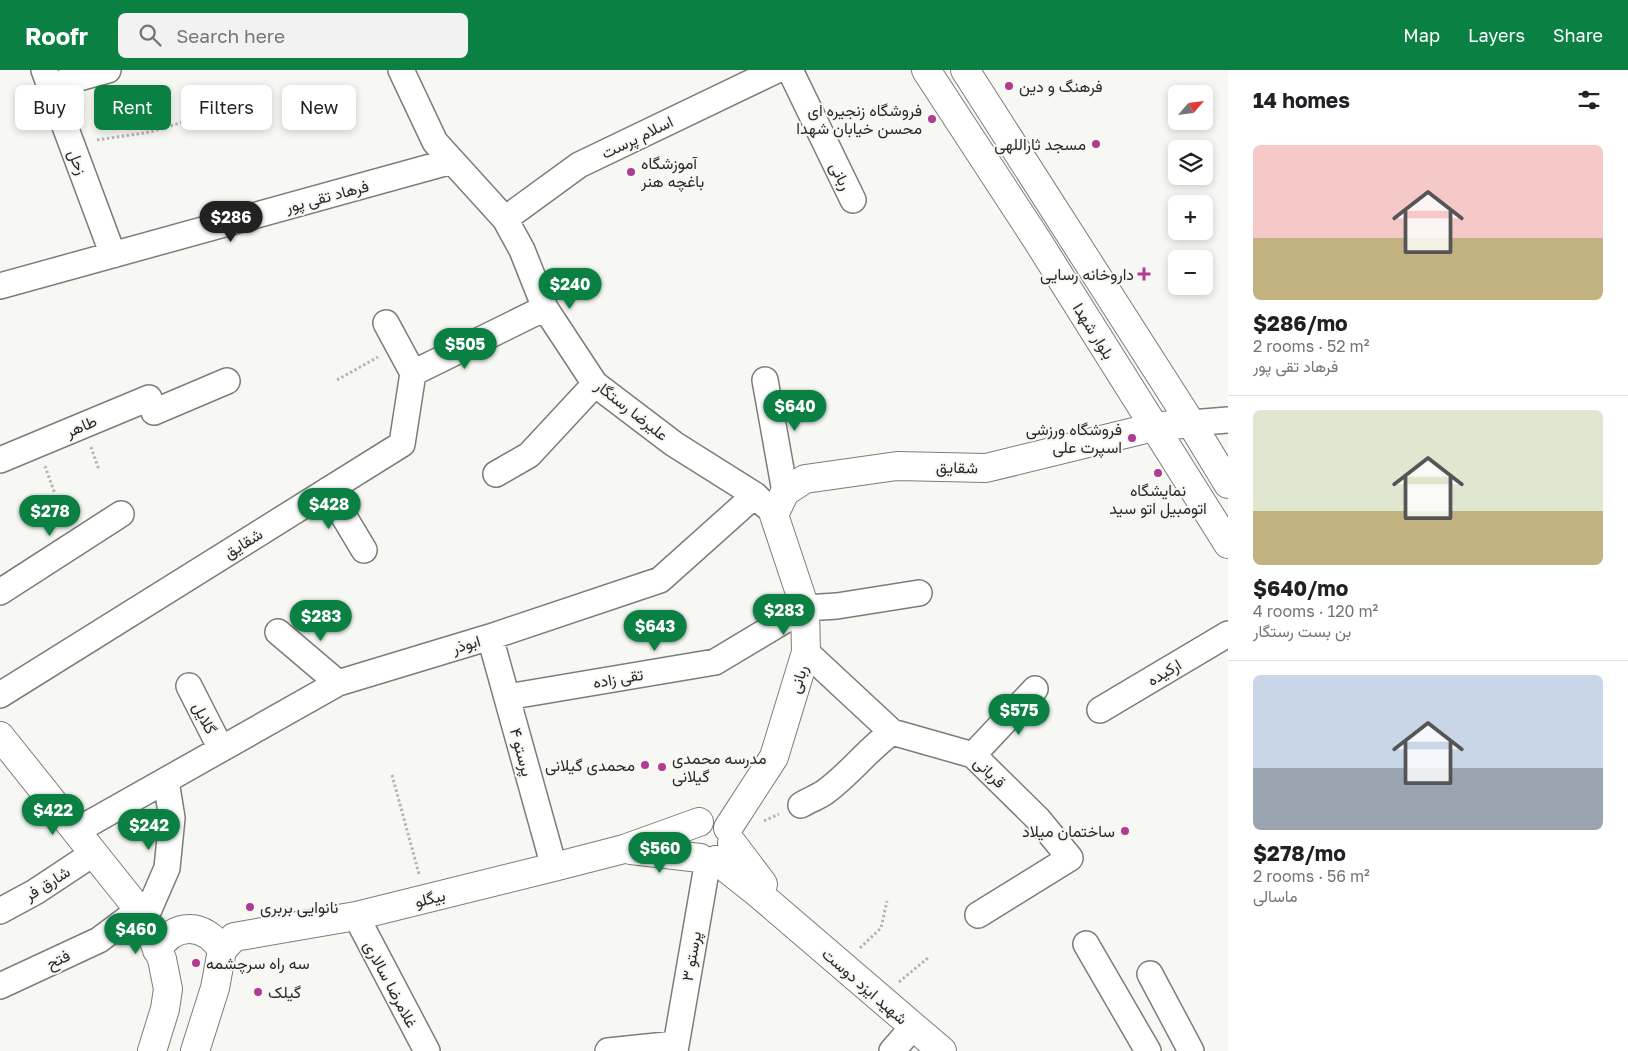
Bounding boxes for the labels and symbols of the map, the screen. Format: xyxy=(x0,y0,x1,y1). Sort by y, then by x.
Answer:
place label: فرهنگ و دین xyxy=(1019,76,1103,97)
marker: فرهنگ و دین xyxy=(1003,80,1015,92)
north arrow xyxy=(1168,85,1212,130)
place label: فروشگاه زنجیره ای محسن خیابان شهدا xyxy=(796,100,922,139)
street label: اسلام پرست xyxy=(598,111,677,165)
marker: فروشگاه زنجیره ای محسن خیابان شهدا xyxy=(926,113,938,125)
place label: مسجد ثاراللهی xyxy=(994,134,1086,155)
marker: مسجد ثاراللهی xyxy=(1090,138,1102,150)
street label: زحل xyxy=(63,146,92,178)
place label: آموزشگاه باغچه هنر xyxy=(640,153,704,193)
street label: ربانی xyxy=(825,159,856,194)
marker: آموزشگاه باغچه هنر xyxy=(625,166,637,178)
street label: فرهاد تقی پور xyxy=(282,175,371,219)
pin: $286 xyxy=(201,200,261,243)
place label: داروخانه رسایی xyxy=(1040,264,1134,285)
pin: $240 xyxy=(540,268,600,310)
marker: داروخانه رسایی xyxy=(1138,268,1150,280)
street label: بلوار شهدا xyxy=(1068,299,1119,364)
pin: $505 xyxy=(435,328,495,370)
street label: علیرضا رستگار xyxy=(590,375,672,445)
pin: $640 xyxy=(765,390,825,432)
street label: طاهر xyxy=(61,411,100,443)
place label: فروشگاه ورزشی اسپرت علی xyxy=(1026,419,1122,459)
marker: فروشگاه ورزشی اسپرت علی xyxy=(1126,432,1138,444)
street label: شقایق xyxy=(936,457,978,478)
marker: نمایشگاه اتومبیل اتو سید xyxy=(1152,467,1164,479)
place label: نمایشگاه اتومبیل اتو سید xyxy=(1109,480,1207,519)
pin: $428 xyxy=(299,488,359,530)
pin: $278 xyxy=(20,494,80,537)
street label: شقایق xyxy=(220,523,267,563)
pin: $283 xyxy=(754,594,814,636)
pin: $283 xyxy=(291,600,351,642)
pin: $643 xyxy=(625,610,685,652)
street label: ابوذر xyxy=(448,630,483,659)
street label: ارکیده xyxy=(1143,654,1185,691)
street label: ربانی xyxy=(784,662,813,696)
street label: تقی زاده xyxy=(591,664,645,693)
pin: $575 xyxy=(989,694,1049,736)
street label: گلایل xyxy=(188,699,221,738)
street label: پرستو ۴ xyxy=(504,726,538,779)
place label: مدرسه محمدی گیلانی xyxy=(672,748,767,787)
street label: قربانی xyxy=(969,752,1010,793)
place label: محمدی گیلانی xyxy=(545,755,635,776)
marker: محمدی گیلانی xyxy=(639,759,651,771)
marker: مدرسه محمدی گیلانی xyxy=(656,761,668,773)
pin: $422 xyxy=(23,794,83,836)
pin: $242 xyxy=(119,808,179,851)
place label: ساختمان میلاد xyxy=(1022,821,1115,841)
marker: ساختمان میلاد xyxy=(1119,825,1131,837)
pin: $560 xyxy=(630,832,690,874)
street label: شارق فر xyxy=(19,861,74,906)
street label: بیگلو xyxy=(413,885,448,912)
place label: نانوایی بربری xyxy=(260,897,338,918)
marker: نانوایی بربری xyxy=(244,901,256,913)
pin: $460 xyxy=(106,912,166,955)
street label: پرستو ۳ xyxy=(677,929,707,983)
street label: غلامرضا سالاری xyxy=(359,937,422,1031)
street label: شهید ایزد دوست xyxy=(817,943,912,1029)
street label: فتح xyxy=(43,945,74,975)
place label: سه راه سرچشمه xyxy=(206,953,310,975)
marker: سه راه سرچشمه xyxy=(190,957,202,969)
place label: گیلک xyxy=(268,982,301,1002)
marker: گیلک xyxy=(252,986,264,998)

